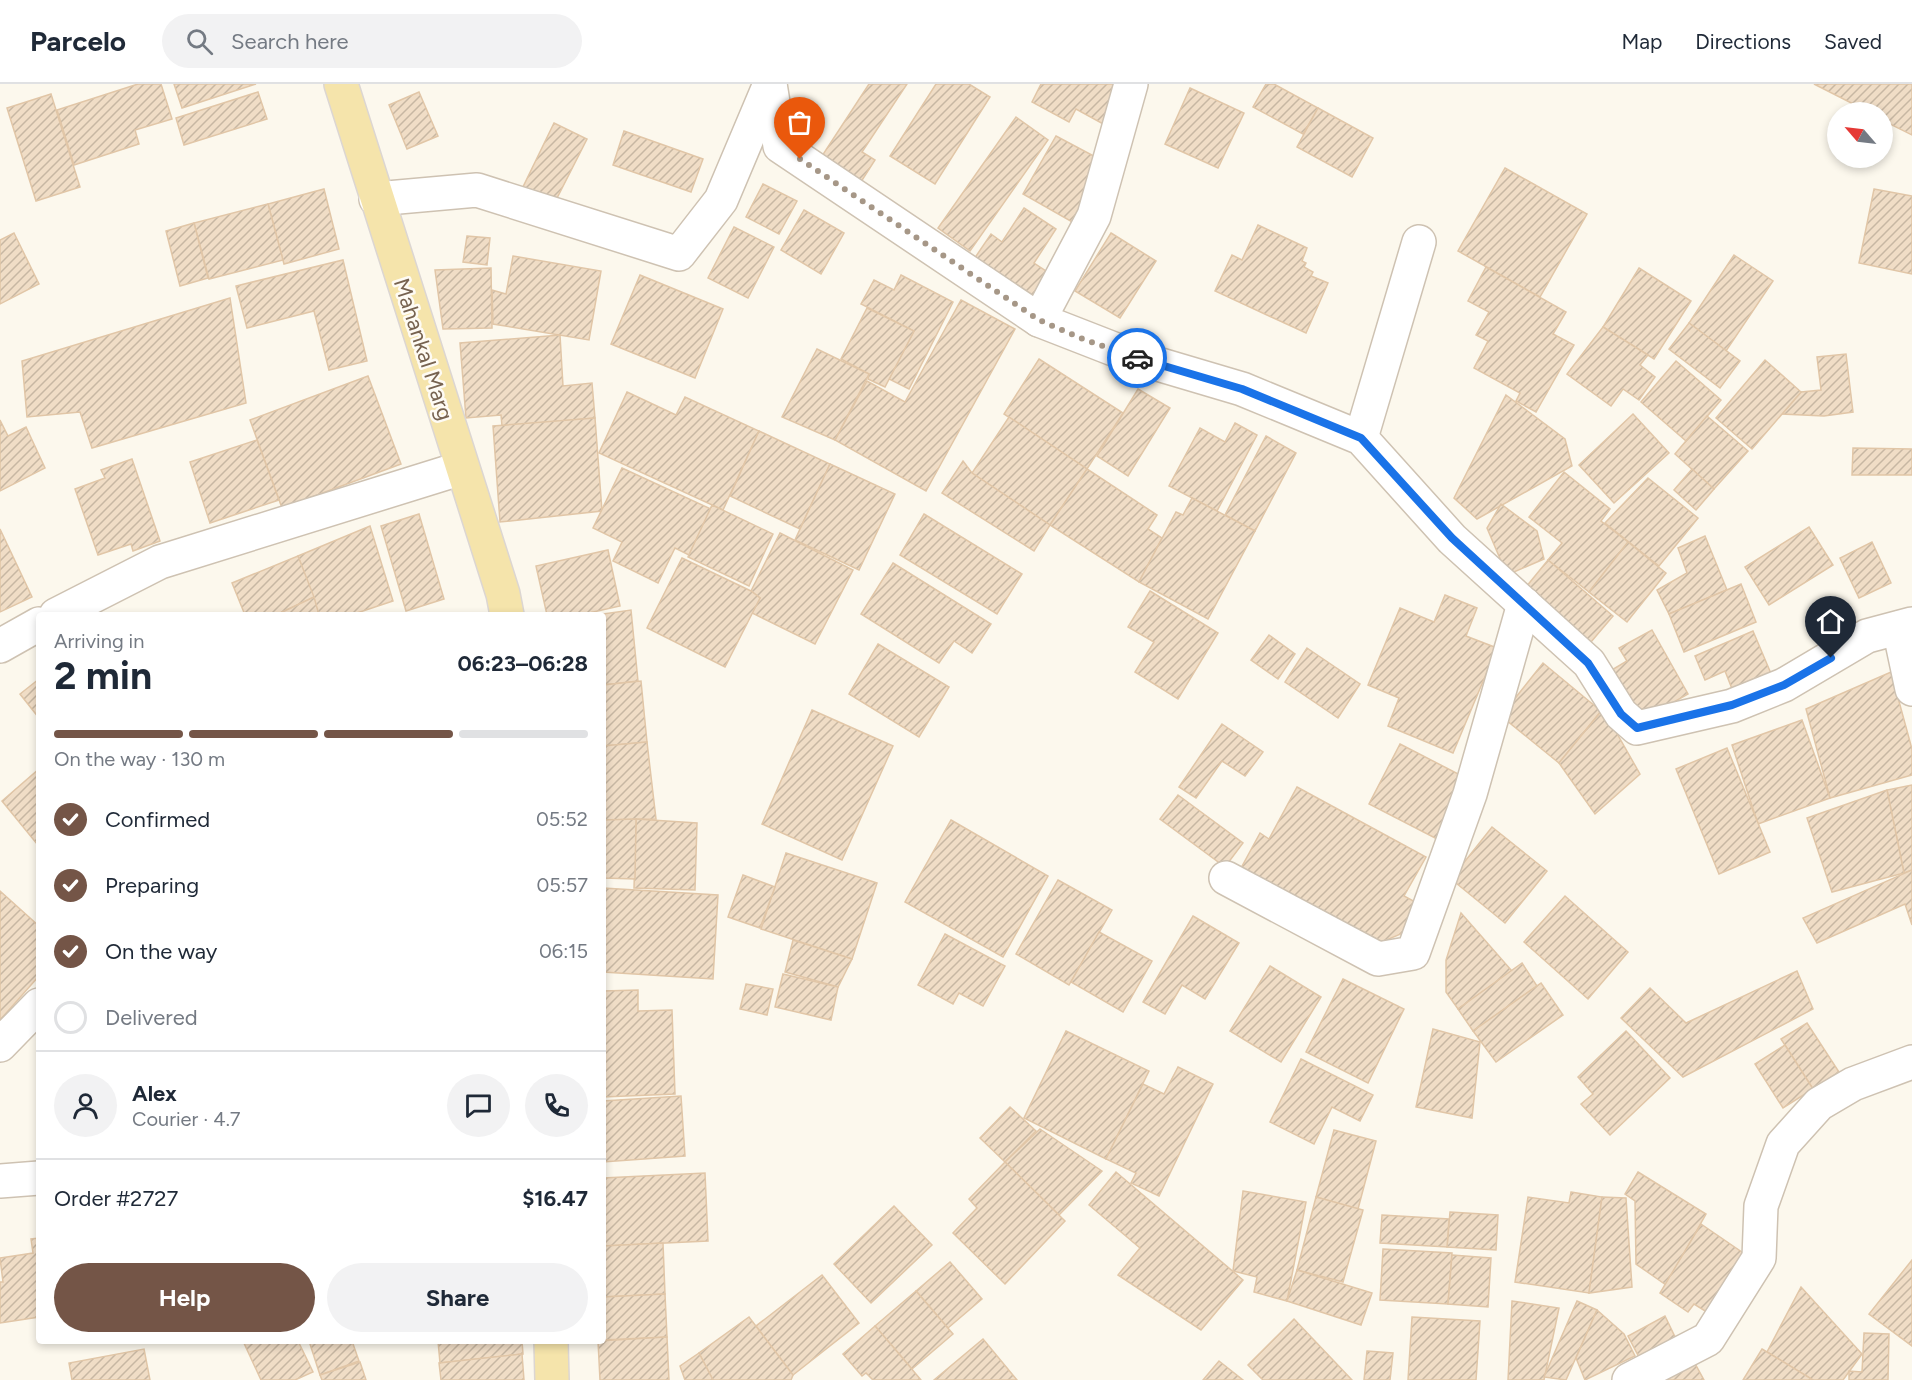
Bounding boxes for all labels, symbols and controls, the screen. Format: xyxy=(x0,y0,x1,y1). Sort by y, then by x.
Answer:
search box xyxy=(162,14,582,68)
text: Parcelo xyxy=(30,24,126,58)
icon: search xyxy=(183,25,216,58)
text: Search here xyxy=(231,28,349,55)
text: Map xyxy=(1621,29,1662,54)
text: Directions xyxy=(1695,29,1791,54)
text: Saved xyxy=(1824,29,1882,54)
pin xyxy=(774,97,825,159)
north arrow xyxy=(1827,102,1893,168)
map controls xyxy=(1827,102,1893,168)
icon: bag xyxy=(783,106,816,139)
street label: Mahankal Marg xyxy=(388,275,459,424)
courier xyxy=(1107,328,1167,388)
icon: car xyxy=(1121,342,1154,375)
pin xyxy=(1805,596,1856,658)
icon: home xyxy=(1814,605,1847,638)
text: Arriving in xyxy=(54,629,144,653)
text: 06:23–06:28 xyxy=(457,650,588,677)
text: 2 min xyxy=(54,652,152,699)
text: On the way · 130 m xyxy=(54,747,225,771)
icon: check xyxy=(54,803,87,836)
text: Confirmed xyxy=(105,806,210,833)
text: 05:52 xyxy=(536,807,588,831)
icon: check xyxy=(54,869,87,902)
text: Preparing xyxy=(105,872,199,899)
text: 05:57 xyxy=(536,873,588,897)
icon: check xyxy=(54,935,87,968)
text: On the way xyxy=(105,938,217,965)
text: 06:15 xyxy=(539,939,588,963)
text: Delivered xyxy=(105,1004,198,1031)
button: person xyxy=(54,1074,117,1137)
button: chat xyxy=(447,1074,510,1137)
button: phone xyxy=(525,1074,588,1137)
text: Alex xyxy=(132,1080,177,1107)
text: Courier · 4.7 xyxy=(132,1107,241,1131)
text: Order #2727 xyxy=(54,1185,178,1212)
text: $16.47 xyxy=(522,1185,588,1212)
button: Help xyxy=(54,1263,315,1332)
button: Share xyxy=(327,1263,588,1332)

